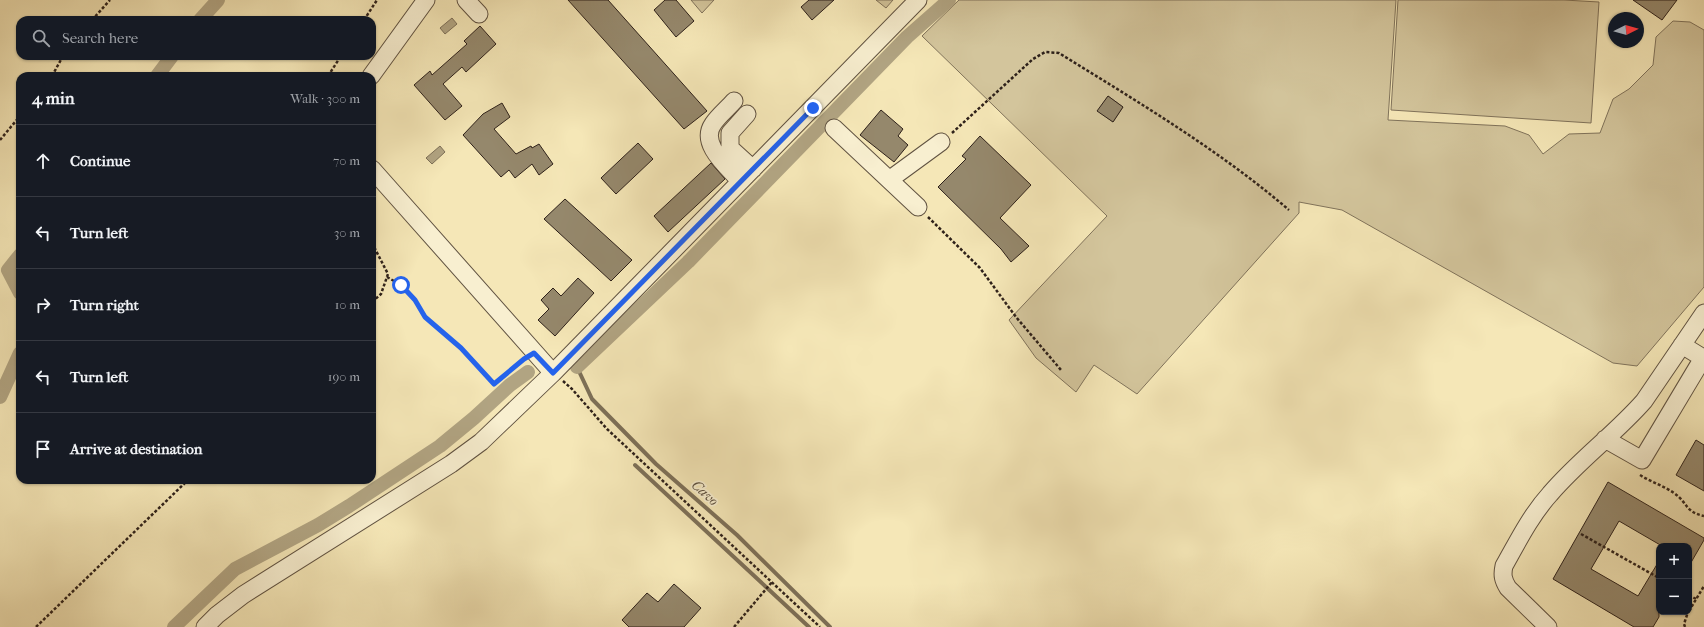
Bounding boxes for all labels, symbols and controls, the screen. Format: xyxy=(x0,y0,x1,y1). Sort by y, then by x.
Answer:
north arrow xyxy=(1608,12,1644,48)
search box xyxy=(16,16,376,60)
icon: search xyxy=(30,27,52,49)
text: Search here xyxy=(62,29,138,47)
text: 4 min xyxy=(32,88,75,108)
text: Walk · 300 m xyxy=(290,91,360,106)
route end xyxy=(804,99,822,117)
icon: ahead xyxy=(32,150,54,172)
text: Continue xyxy=(70,152,130,170)
text: 70 m xyxy=(333,153,360,168)
icon: left xyxy=(32,222,54,244)
text: Turn left xyxy=(70,224,128,242)
text: 30 m xyxy=(334,225,360,240)
route start xyxy=(392,276,410,294)
icon: right xyxy=(32,294,54,316)
text: Turn right xyxy=(70,296,139,314)
text: 10 m xyxy=(335,297,360,312)
icon: left xyxy=(32,366,54,388)
text: Turn left xyxy=(70,368,128,386)
text: 190 m xyxy=(328,369,360,384)
icon: arrive xyxy=(32,438,54,460)
text: Arrive at destination xyxy=(70,440,202,458)
water label: Cavo xyxy=(688,477,722,509)
map controls xyxy=(1656,543,1692,615)
button: + xyxy=(1656,543,1692,579)
button: − xyxy=(1656,579,1692,615)

